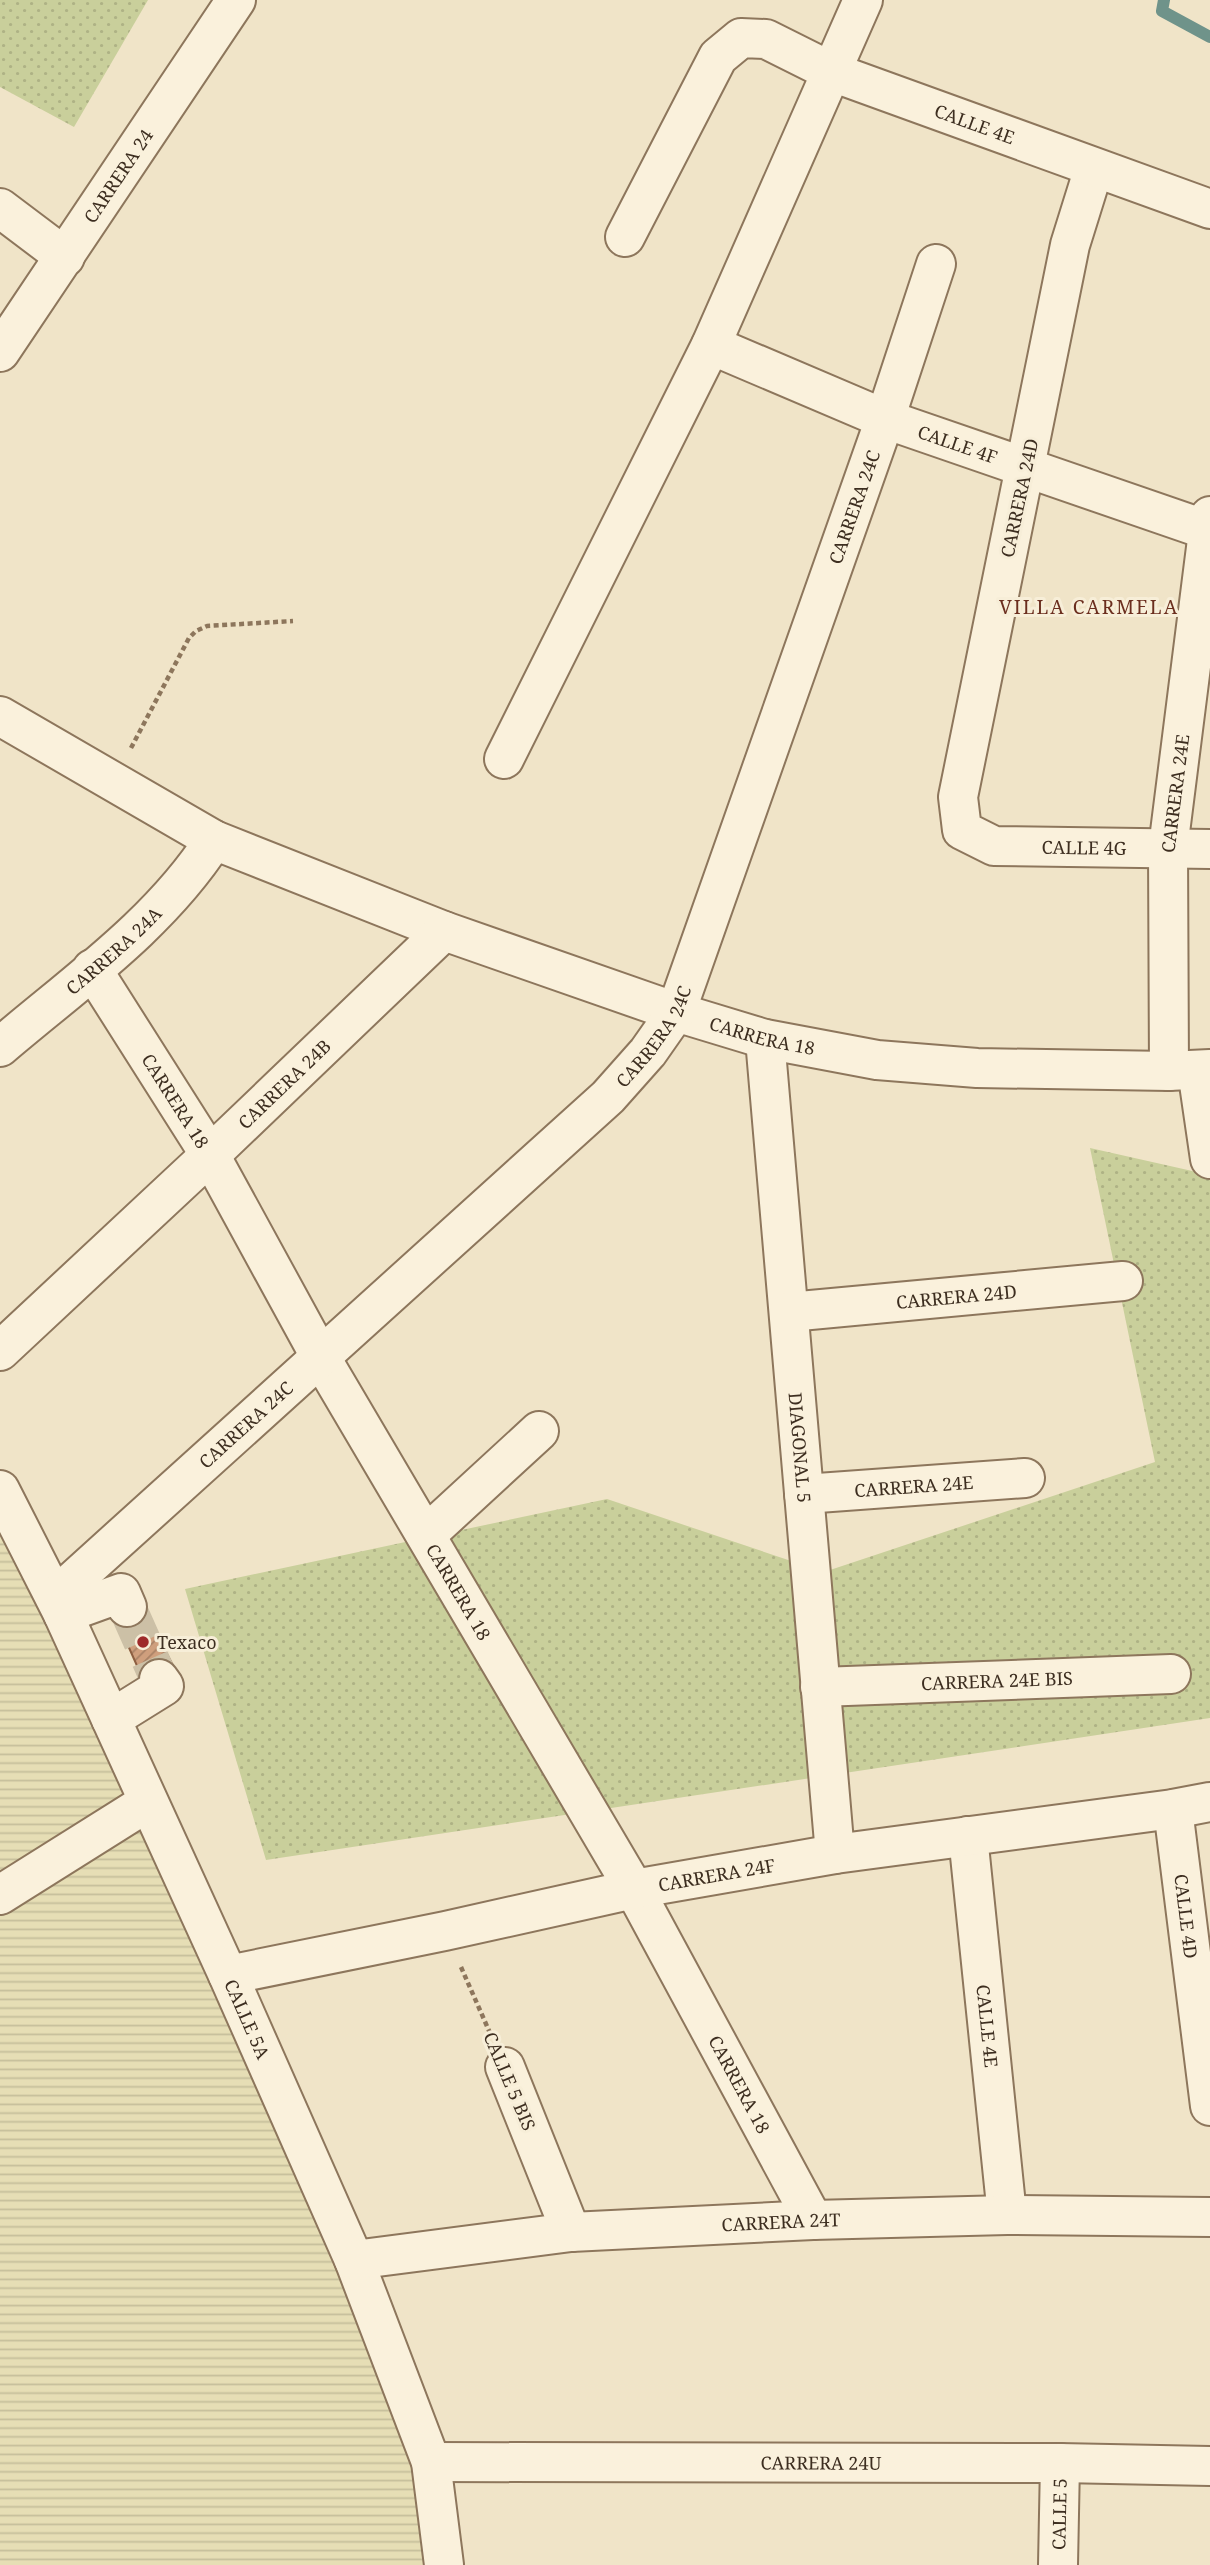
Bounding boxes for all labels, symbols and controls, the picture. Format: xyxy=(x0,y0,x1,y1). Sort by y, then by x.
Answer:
street label: CALLE 4E xyxy=(931,98,1018,149)
street label: CARRERA 24 xyxy=(78,124,158,227)
street label: CALLE 4F xyxy=(915,419,1001,469)
street label: CARRERA 24D xyxy=(995,436,1043,560)
street label: CARRERA 24C xyxy=(823,447,885,567)
district label: VILLA CARMELA xyxy=(999,594,1179,620)
street label: CARRERA 24E xyxy=(1156,733,1194,854)
street label: CALLE 4G xyxy=(1041,835,1127,860)
street label: CARRERA 24A xyxy=(61,901,167,1000)
street label: CARRERA 24C xyxy=(610,983,696,1092)
street label: CARRERA 18 xyxy=(707,1011,817,1060)
street label: CARRERA 24B xyxy=(233,1034,336,1134)
street label: CARRERA 18 xyxy=(137,1049,215,1153)
street label: CARRERA 24D xyxy=(895,1279,1018,1314)
street label: CARRERA 24C xyxy=(193,1376,298,1473)
street label: DIAGONAL 5 xyxy=(783,1391,817,1504)
street label: CARRERA 24E xyxy=(853,1470,974,1502)
street label: CARRERA 18 xyxy=(421,1539,497,1644)
place label: Texaco xyxy=(157,1630,217,1654)
marker: Texaco xyxy=(135,1634,151,1650)
street label: CARRERA 24E BIS xyxy=(920,1666,1073,1695)
street label: CARRERA 24F xyxy=(656,1853,777,1897)
street label: CALLE 4D xyxy=(1169,1872,1204,1960)
street label: CALLE 5A xyxy=(219,1975,276,2063)
street label: CALLE 4E xyxy=(971,1983,1004,2069)
street label: CALLE 5 BIS xyxy=(478,2028,542,2134)
street label: CARRERA 18 xyxy=(703,2031,776,2137)
street label: CARRERA 24T xyxy=(721,2207,841,2237)
street label: CARRERA 24U xyxy=(761,2451,882,2475)
street label: CALLE 5 xyxy=(1046,2478,1072,2550)

